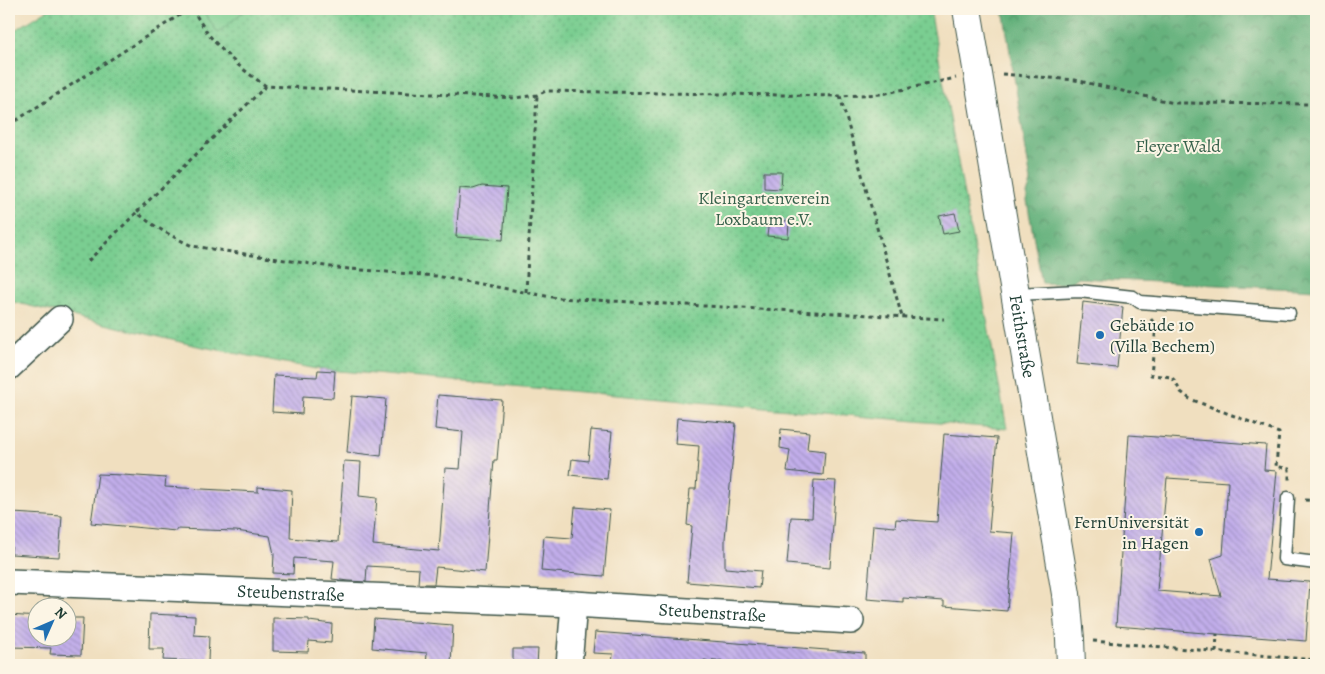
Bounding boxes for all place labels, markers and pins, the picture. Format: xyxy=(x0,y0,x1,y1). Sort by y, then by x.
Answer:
place label: Gebäude 10 (Villa Bechem) xyxy=(1110,313,1215,358)
marker: Gebäude 10 (Villa Bechem) xyxy=(1094,329,1106,341)
place label: FernUniversität in Hagen xyxy=(1074,510,1189,555)
marker: FernUniversität in Hagen xyxy=(1193,526,1205,538)

